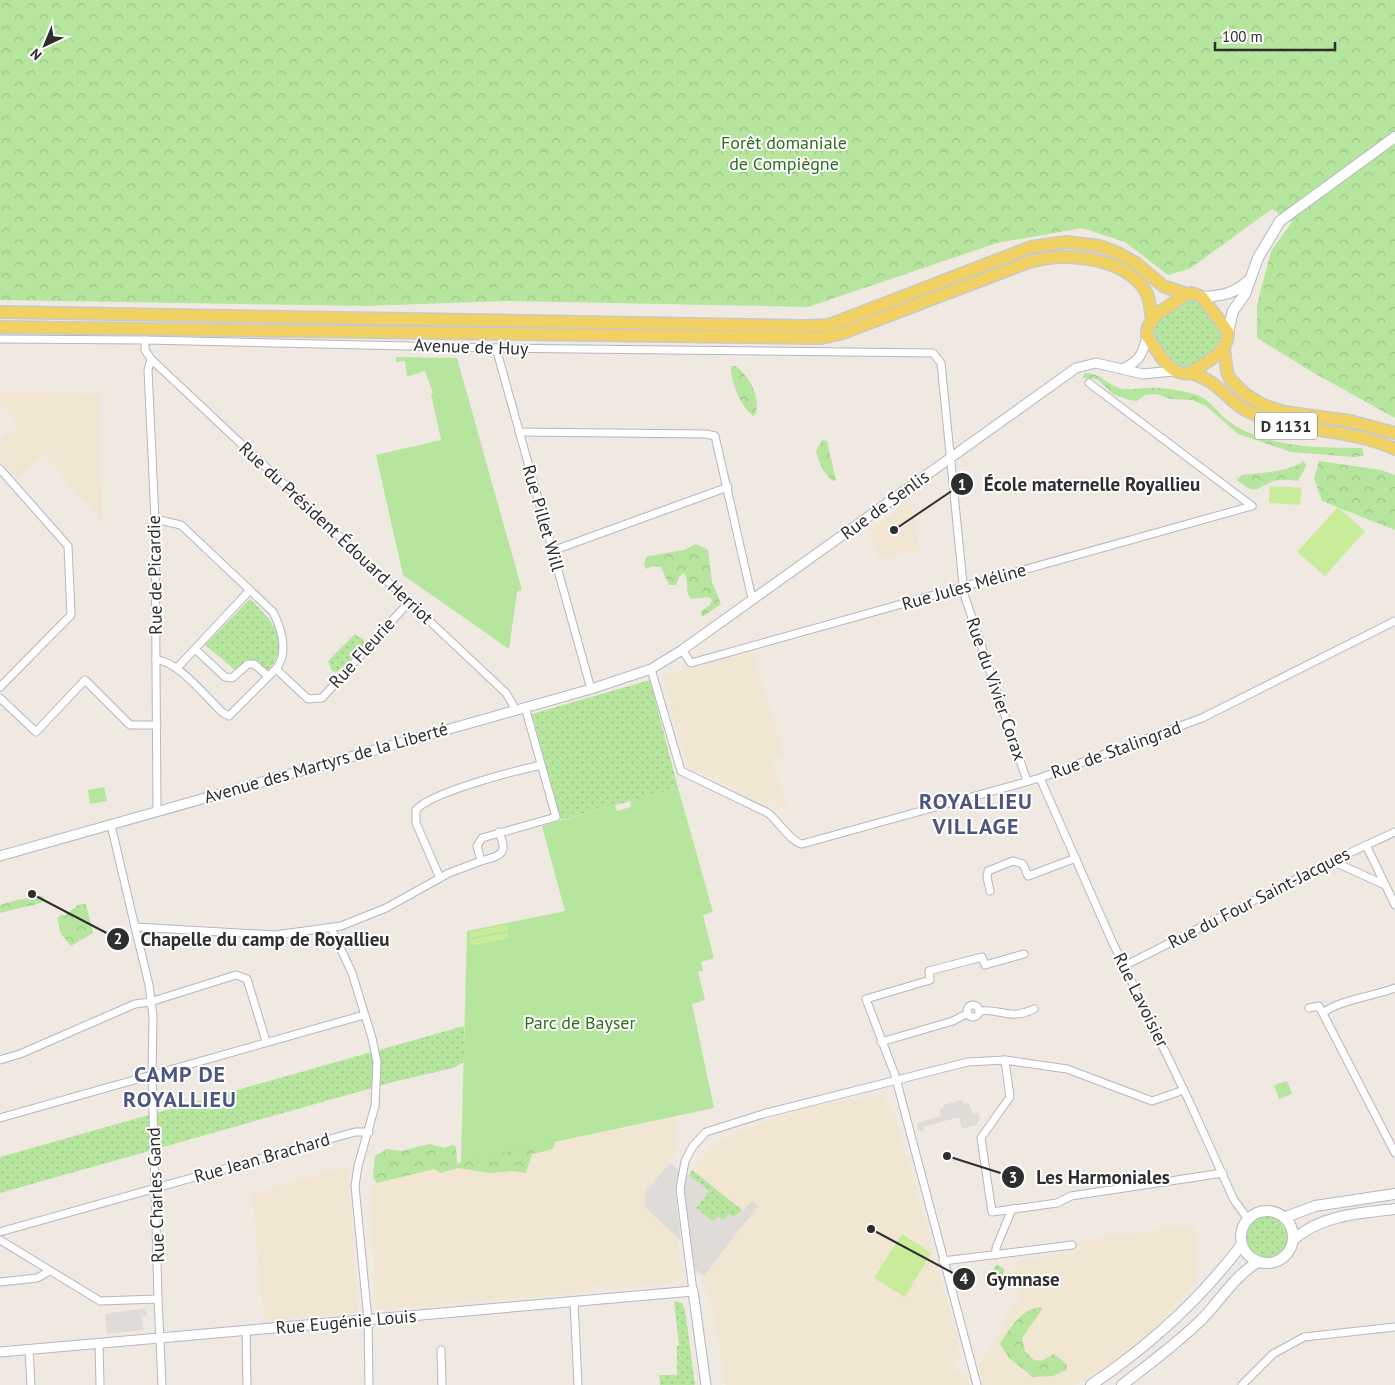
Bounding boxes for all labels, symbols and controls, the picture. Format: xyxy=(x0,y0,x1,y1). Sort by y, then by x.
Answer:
north arrow xyxy=(20,20,70,70)
scale bar xyxy=(1215,20,1335,52)
text: 100 m xyxy=(1222,27,1263,46)
text: N xyxy=(26,45,46,64)
park label: Forêt domaniale de Compiègne xyxy=(721,131,847,175)
street label: Avenue de Huy xyxy=(413,333,529,360)
road number: D 1131 xyxy=(1255,412,1317,440)
street label: Rue du Président Édouard Herriot xyxy=(234,436,438,629)
street label: Rue Pillet Will xyxy=(517,462,570,574)
street label: Rue de Senlis xyxy=(836,465,934,544)
callout: École maternelle Royallieu xyxy=(949,467,1211,501)
text: École maternelle Royallieu xyxy=(984,472,1200,496)
text: 1 xyxy=(958,475,966,494)
street label: Rue de Picardie xyxy=(142,515,167,635)
street label: Rue Jules Méline xyxy=(899,558,1029,615)
street label: Rue Fleurie xyxy=(324,612,400,693)
street label: Rue du Vivier Corax xyxy=(961,614,1032,764)
street label: Rue de Stalingrad xyxy=(1048,715,1184,784)
street label: Avenue des Martyrs de la Liberté xyxy=(201,717,450,808)
district label: ROYALLIEU VILLAGE xyxy=(919,787,1033,840)
street label: Rue du Four Saint-Jacques xyxy=(1164,842,1354,953)
callout: Chapelle du camp de Royallieu xyxy=(106,922,400,956)
text: Chapelle du camp de Royallieu xyxy=(140,927,390,951)
text: 2 xyxy=(114,929,122,948)
street label: Rue Lavoisier xyxy=(1109,949,1174,1051)
park label: Parc de Bayser xyxy=(524,1011,636,1034)
district label: CAMP DE ROYALLIEU xyxy=(123,1060,237,1113)
street label: Rue Charles Gand xyxy=(142,1127,169,1263)
street label: Rue Jean Brachard xyxy=(191,1127,333,1188)
callout: Les Harmoniales xyxy=(1001,1160,1179,1194)
text: Les Harmoniales xyxy=(1036,1165,1170,1189)
text: 3 xyxy=(1009,1168,1017,1187)
callout: Gymnase xyxy=(951,1262,1070,1296)
text: Gymnase xyxy=(986,1267,1060,1291)
text: 4 xyxy=(960,1269,969,1288)
street label: Rue Eugénie Louis xyxy=(275,1304,417,1339)

